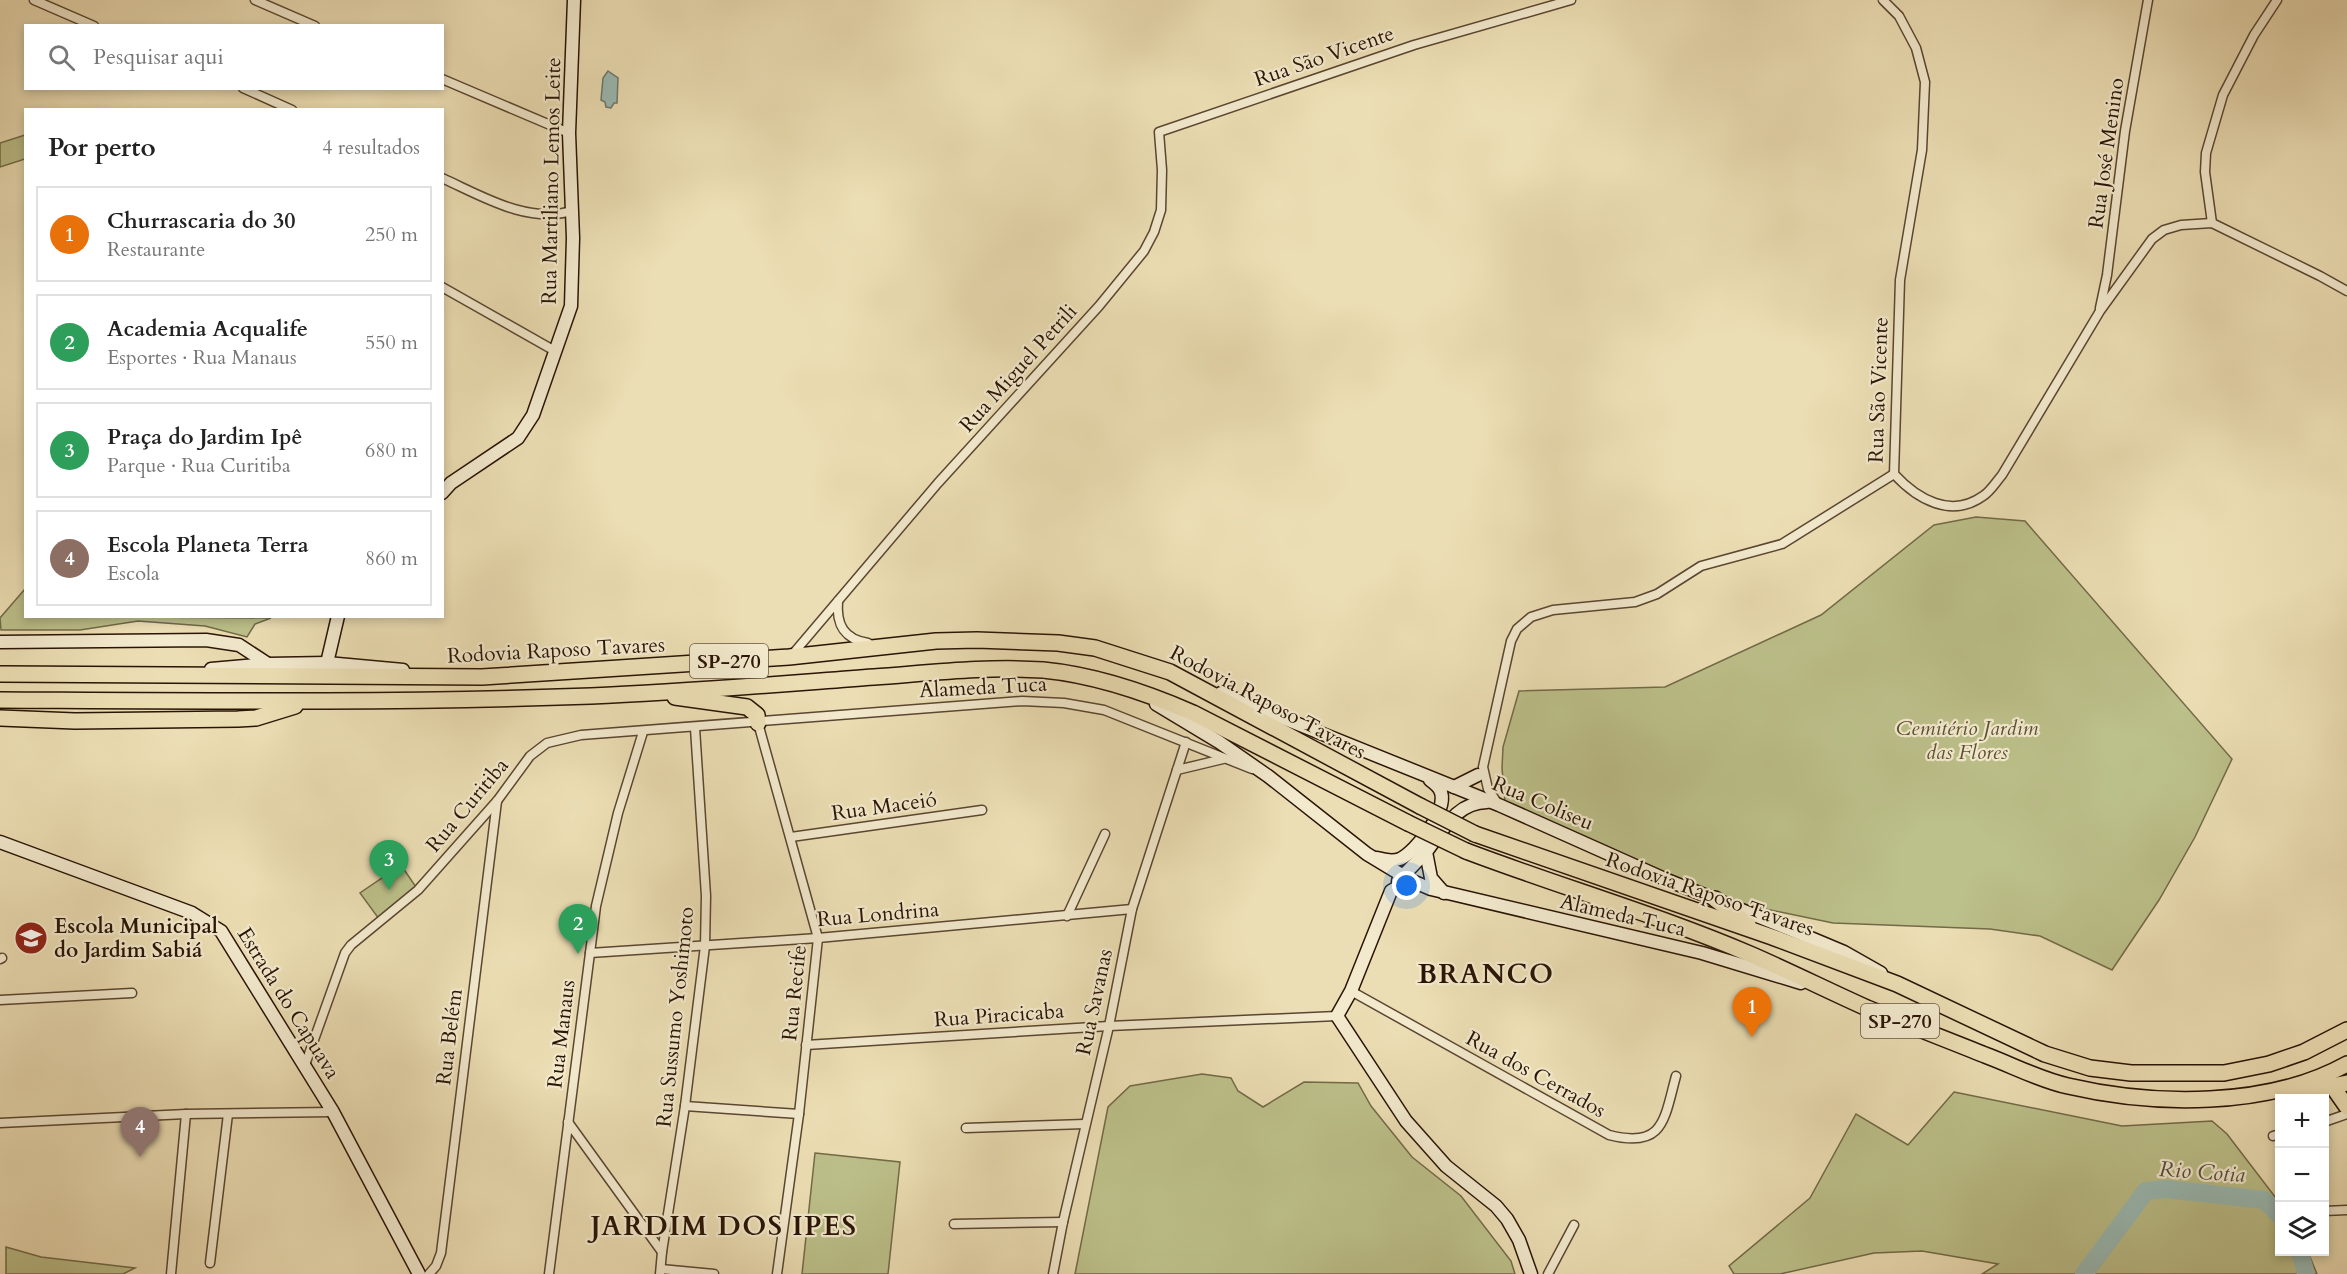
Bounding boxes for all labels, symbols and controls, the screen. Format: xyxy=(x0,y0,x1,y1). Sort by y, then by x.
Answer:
street label: Rua São Vicente xyxy=(1250,19,1398,94)
search box xyxy=(24,24,444,90)
icon: search xyxy=(45,41,78,74)
text: Pesquisar aqui xyxy=(93,42,224,72)
street label: Rua Martiliano Lemos Leite xyxy=(535,57,568,305)
street label: Rua José Menino xyxy=(2082,76,2131,230)
text: Por perto xyxy=(48,130,156,165)
text: 4 resultados xyxy=(322,134,420,161)
text: Churrascaria do 30 xyxy=(107,206,295,236)
text: 1 xyxy=(64,221,75,248)
text: 250 m xyxy=(365,221,418,248)
text: Restaurante xyxy=(107,236,205,263)
street label: Rua Miguel Petrili xyxy=(953,298,1084,439)
text: Academia Acqualife xyxy=(107,314,308,344)
street label: Rua São Vicente xyxy=(1861,317,1896,463)
text: 2 xyxy=(64,329,75,356)
text: 550 m xyxy=(365,329,418,356)
text: Esportes · Rua Manaus xyxy=(107,344,297,371)
text: Praça do Jardim Ipê xyxy=(107,422,302,452)
text: 3 xyxy=(64,437,75,464)
text: 680 m xyxy=(365,437,418,464)
text: Parque · Rua Curitiba xyxy=(107,452,291,479)
text: Escola Planeta Terra xyxy=(107,530,309,560)
text: 4 xyxy=(64,545,75,572)
text: 860 m xyxy=(365,545,418,572)
text: Escola xyxy=(107,560,160,587)
street label: Rodovia Raposo Tavares xyxy=(446,630,666,671)
street label: Rodovia Raposo Tavares xyxy=(1165,638,1371,766)
road number: SP-270 xyxy=(690,644,768,678)
street label: Alameda Tuca xyxy=(918,670,1048,705)
park label: Cemitério Jardim das Flores xyxy=(1896,714,2038,767)
street label: Rua Curitiba xyxy=(419,752,515,859)
street label: Rua Coliseu xyxy=(1488,769,1598,838)
street label: Rua Maceió xyxy=(830,785,939,828)
pin: 3 xyxy=(370,840,408,890)
street label: Rodovia Raposo Tavares xyxy=(1602,845,1818,944)
your location xyxy=(1392,871,1421,900)
street label: Alameda Tuca xyxy=(1557,887,1689,944)
street label: Rua Londrina xyxy=(816,895,940,934)
pin: 2 xyxy=(558,904,598,954)
street label: Rua Sussumo Yoshimoto xyxy=(649,905,702,1129)
place label: Escola Municipal do Jardim Sabiá xyxy=(54,912,218,965)
school or university icon: Escola Municipal do Jardim Sabiá xyxy=(13,920,49,956)
street label: Estrada do Capuava xyxy=(230,922,347,1085)
street label: Rua Recife xyxy=(775,944,814,1042)
street label: Rua Savanas xyxy=(1069,946,1120,1058)
district label: BRANCO xyxy=(1417,956,1555,993)
street label: Rua Manaus xyxy=(540,978,583,1090)
street label: Rua Belém xyxy=(429,987,470,1087)
pin: 1 xyxy=(1732,988,1772,1037)
street label: Rua Piracicaba xyxy=(933,996,1065,1035)
road number: SP-270 xyxy=(1861,1004,1939,1038)
street label: Rua dos Cerrados xyxy=(1461,1024,1611,1125)
map controls xyxy=(2275,1094,2329,1256)
button: + xyxy=(2275,1094,2329,1148)
pin: 4 xyxy=(120,1108,160,1157)
button: − xyxy=(2275,1148,2329,1202)
water label: Rio Cotia xyxy=(2158,1154,2246,1190)
button: layers xyxy=(2275,1202,2329,1256)
district label: JARDIM DOS IPES xyxy=(587,1208,857,1245)

